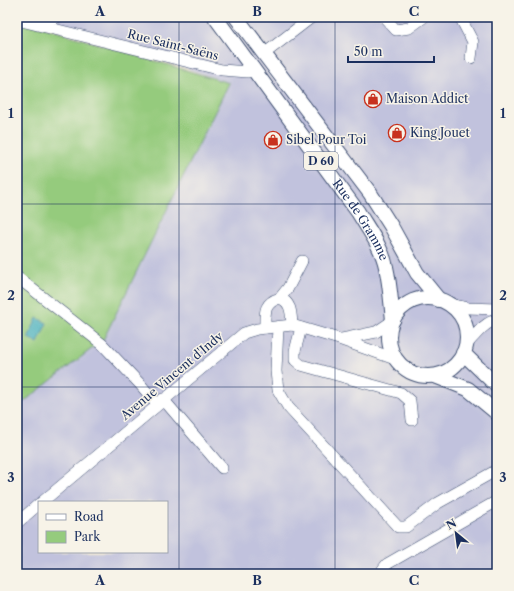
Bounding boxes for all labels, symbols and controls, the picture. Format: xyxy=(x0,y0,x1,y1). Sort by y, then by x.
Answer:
text: A xyxy=(94,3,106,19)
text: B xyxy=(252,3,262,19)
text: C xyxy=(409,3,419,19)
street label: Rue Saint-Saëns xyxy=(126,26,220,63)
scale bar xyxy=(348,38,434,64)
text: 50 m xyxy=(354,44,383,59)
shop icon: Maison Addict xyxy=(363,89,383,109)
place label: Maison Addict xyxy=(386,91,469,106)
text: 1 xyxy=(8,105,14,121)
text: 1 xyxy=(500,105,506,121)
shop icon: King Jouet xyxy=(387,123,407,143)
place label: King Jouet xyxy=(410,125,471,140)
shop icon: Sibel Pour Toi xyxy=(263,130,283,150)
place label: Sibel Pour Toi xyxy=(286,132,367,147)
road number: D 60 xyxy=(304,152,338,170)
street label: Rue de Gramme xyxy=(330,176,392,263)
text: 2 xyxy=(7,287,15,303)
text: 2 xyxy=(499,287,507,303)
street label: Avenue Vincent d'Indy xyxy=(117,328,226,423)
text: 3 xyxy=(7,469,15,485)
text: 3 xyxy=(499,469,507,485)
legend xyxy=(38,501,168,553)
text: Road xyxy=(74,509,104,524)
north arrow xyxy=(436,513,476,553)
text: N xyxy=(444,516,459,533)
text: Park xyxy=(74,529,101,544)
text: A xyxy=(94,572,106,588)
text: B xyxy=(252,572,262,588)
text: C xyxy=(409,572,419,588)

